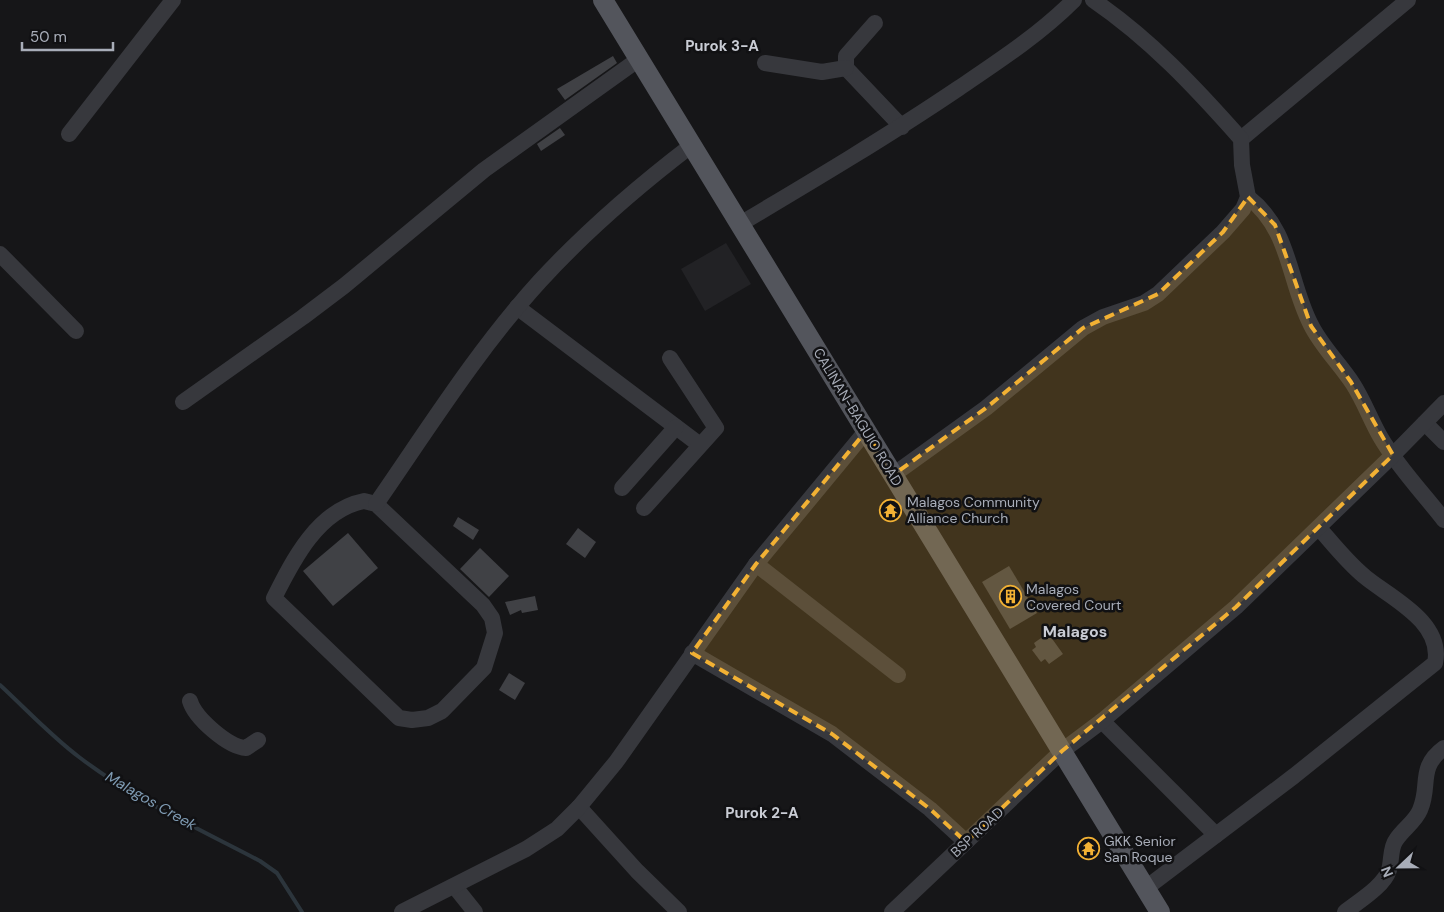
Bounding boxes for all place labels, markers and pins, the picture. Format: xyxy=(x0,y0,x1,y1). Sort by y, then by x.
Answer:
place label: Malagos Community Alliance Church xyxy=(907,493,1040,527)
temple icon: Malagos Community Alliance Church xyxy=(879,498,903,522)
place label: Malagos Covered Court xyxy=(1026,580,1121,614)
building icon: Malagos Covered Court xyxy=(998,585,1022,609)
place label: GKK Senior San Roque xyxy=(1104,832,1176,866)
temple icon: GKK Senior San Roque xyxy=(1076,837,1100,861)

